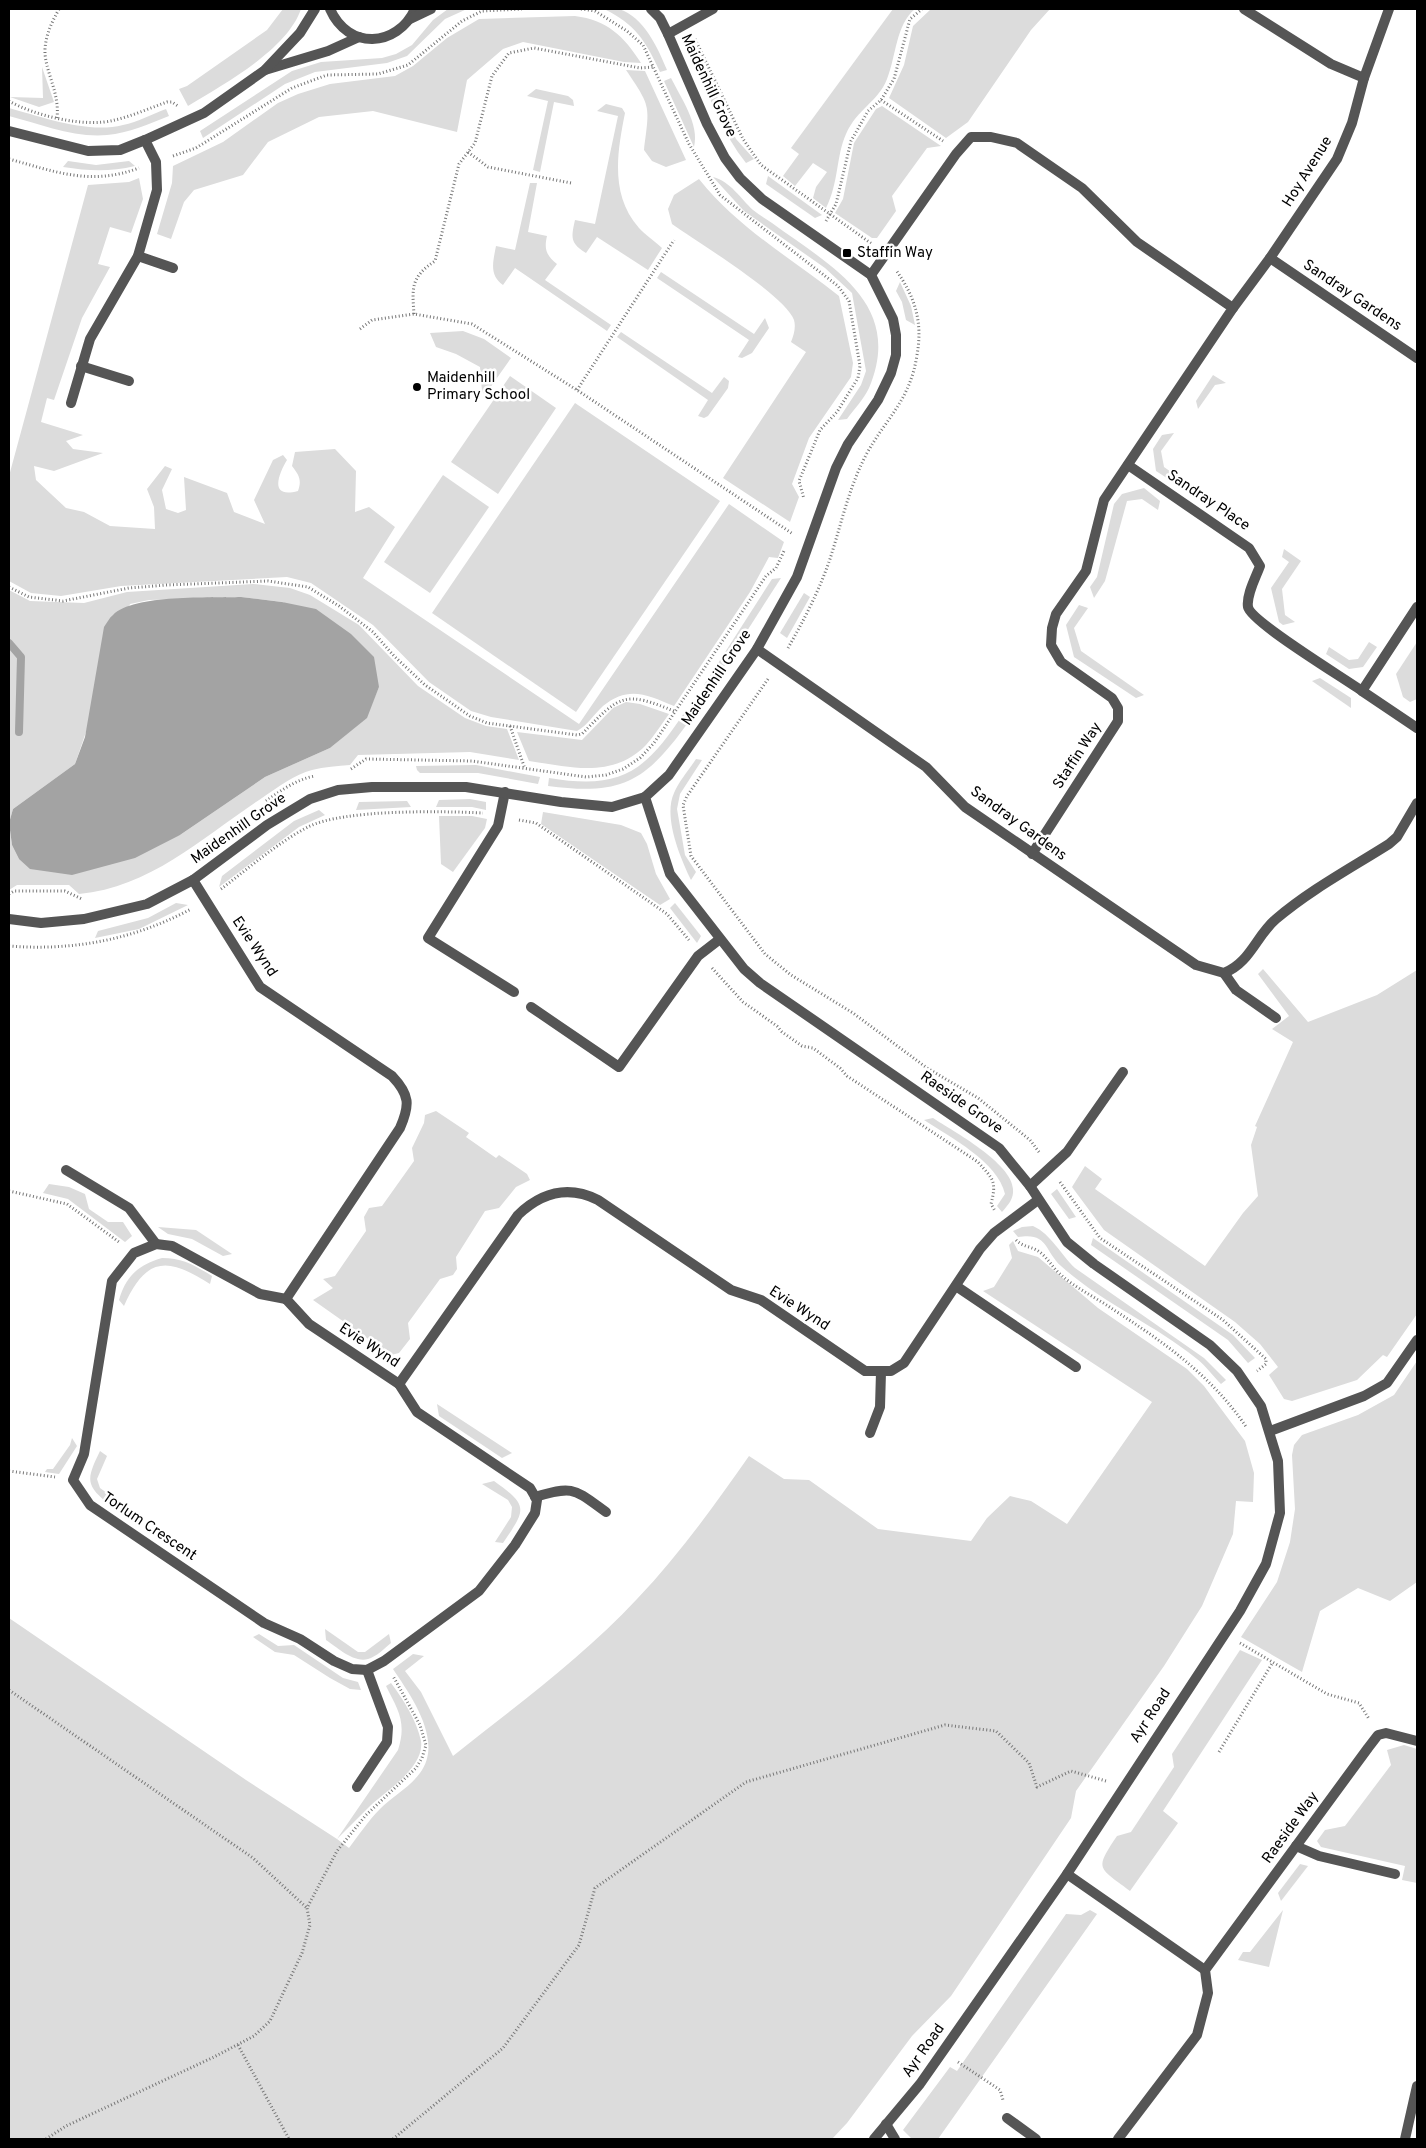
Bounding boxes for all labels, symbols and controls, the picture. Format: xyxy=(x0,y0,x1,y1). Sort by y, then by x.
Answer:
street label: Maidenhill Grove xyxy=(676,31,740,141)
street label: Hoy Avenue xyxy=(1279,133,1337,211)
place label: Staffin Way xyxy=(857,244,933,263)
marker: Staffin Way xyxy=(841,247,853,259)
street label: Sandray Gardens xyxy=(1299,256,1405,336)
place label: Maidenhill Primary School xyxy=(427,369,530,405)
marker: Maidenhill Primary School xyxy=(411,381,423,393)
street label: Sandray Place xyxy=(1163,466,1253,536)
street label: Maidenhill Grove xyxy=(678,626,756,730)
street label: Staffin Way xyxy=(1049,719,1107,793)
street label: Sandray Gardens xyxy=(966,783,1070,865)
street label: Maidenhill Grove xyxy=(188,789,290,869)
street label: Evie Wynd xyxy=(227,913,281,981)
street label: Raeside Grove xyxy=(916,1068,1006,1138)
street label: Evie Wynd xyxy=(765,1282,833,1336)
street label: Evie Wynd xyxy=(335,1319,403,1373)
street label: Torlum Crescent xyxy=(98,1488,200,1566)
street label: Ayr Road xyxy=(1126,1685,1176,1747)
street label: Raeside Way xyxy=(1258,1788,1324,1868)
street label: Ayr Road xyxy=(899,2020,949,2082)

